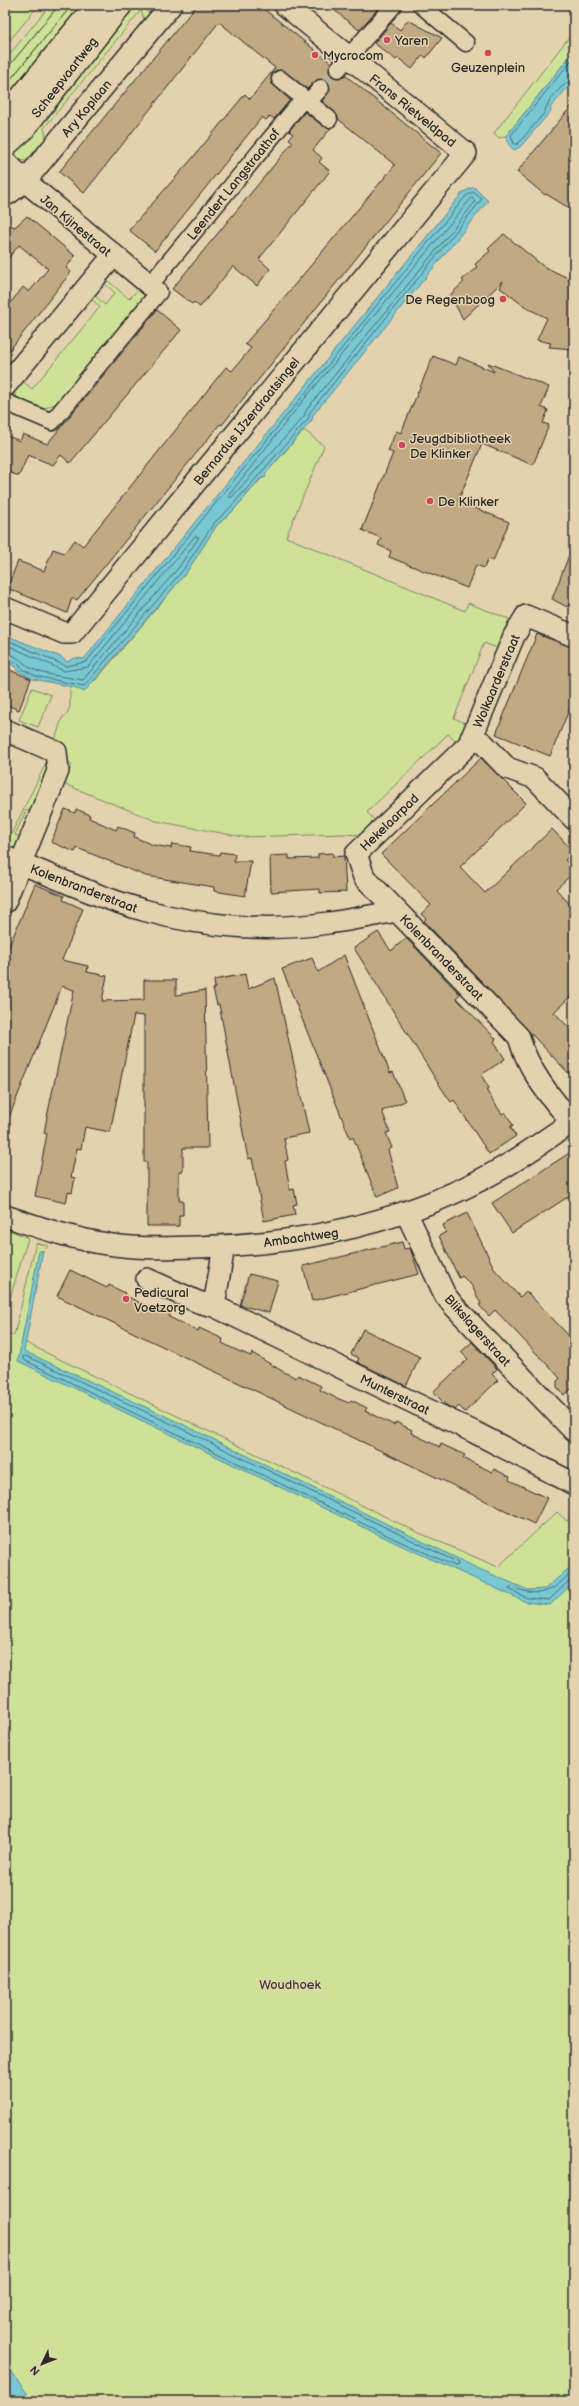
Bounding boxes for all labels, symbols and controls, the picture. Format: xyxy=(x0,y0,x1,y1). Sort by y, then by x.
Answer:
place label: Yaren xyxy=(394,33,428,49)
street label: Scheepvaartweg xyxy=(28,34,101,121)
marker: Yaren xyxy=(382,35,392,45)
place label: Mycrocom xyxy=(323,48,384,64)
marker: Geuzenplein xyxy=(483,48,493,58)
marker: Mycrocom xyxy=(310,50,320,60)
place label: Geuzenplein xyxy=(451,60,525,76)
street label: Frans Rietveldpad xyxy=(366,71,459,151)
street label: Ary Koplaan xyxy=(58,77,115,141)
street label: Leendert Langstraathof xyxy=(184,126,284,244)
street label: Jan Kijnestraat xyxy=(37,191,114,260)
place label: De Regenboog xyxy=(405,292,495,308)
marker: De Regenboog xyxy=(498,294,508,304)
street label: Bernardus IJzerdraatsingel xyxy=(190,354,303,489)
place label: Jeugdbibliotheek De Klinker xyxy=(410,431,511,462)
marker: Jeugdbibliotheek De Klinker xyxy=(397,440,407,450)
place label: De Klinker xyxy=(438,494,499,510)
marker: De Klinker xyxy=(425,496,435,506)
street label: Wolkaarderstraat xyxy=(470,632,524,731)
street label: Hekelaarpad xyxy=(357,791,422,855)
street label: Kolenbranderstraat xyxy=(28,861,139,917)
street label: Kolenbranderstraat xyxy=(396,911,486,1004)
street label: Ambachtweg xyxy=(263,1225,340,1251)
place label: Pedicural Voetzorg xyxy=(134,1285,189,1316)
street label: Blikslagerstraat xyxy=(441,1291,514,1370)
marker: Pedicural Voetzorg xyxy=(121,1294,131,1304)
street label: Munterstraat xyxy=(357,1371,432,1419)
park label: Woudhoek xyxy=(259,1977,321,1993)
north arrow xyxy=(22,2344,62,2384)
text: N xyxy=(27,2363,43,2378)

